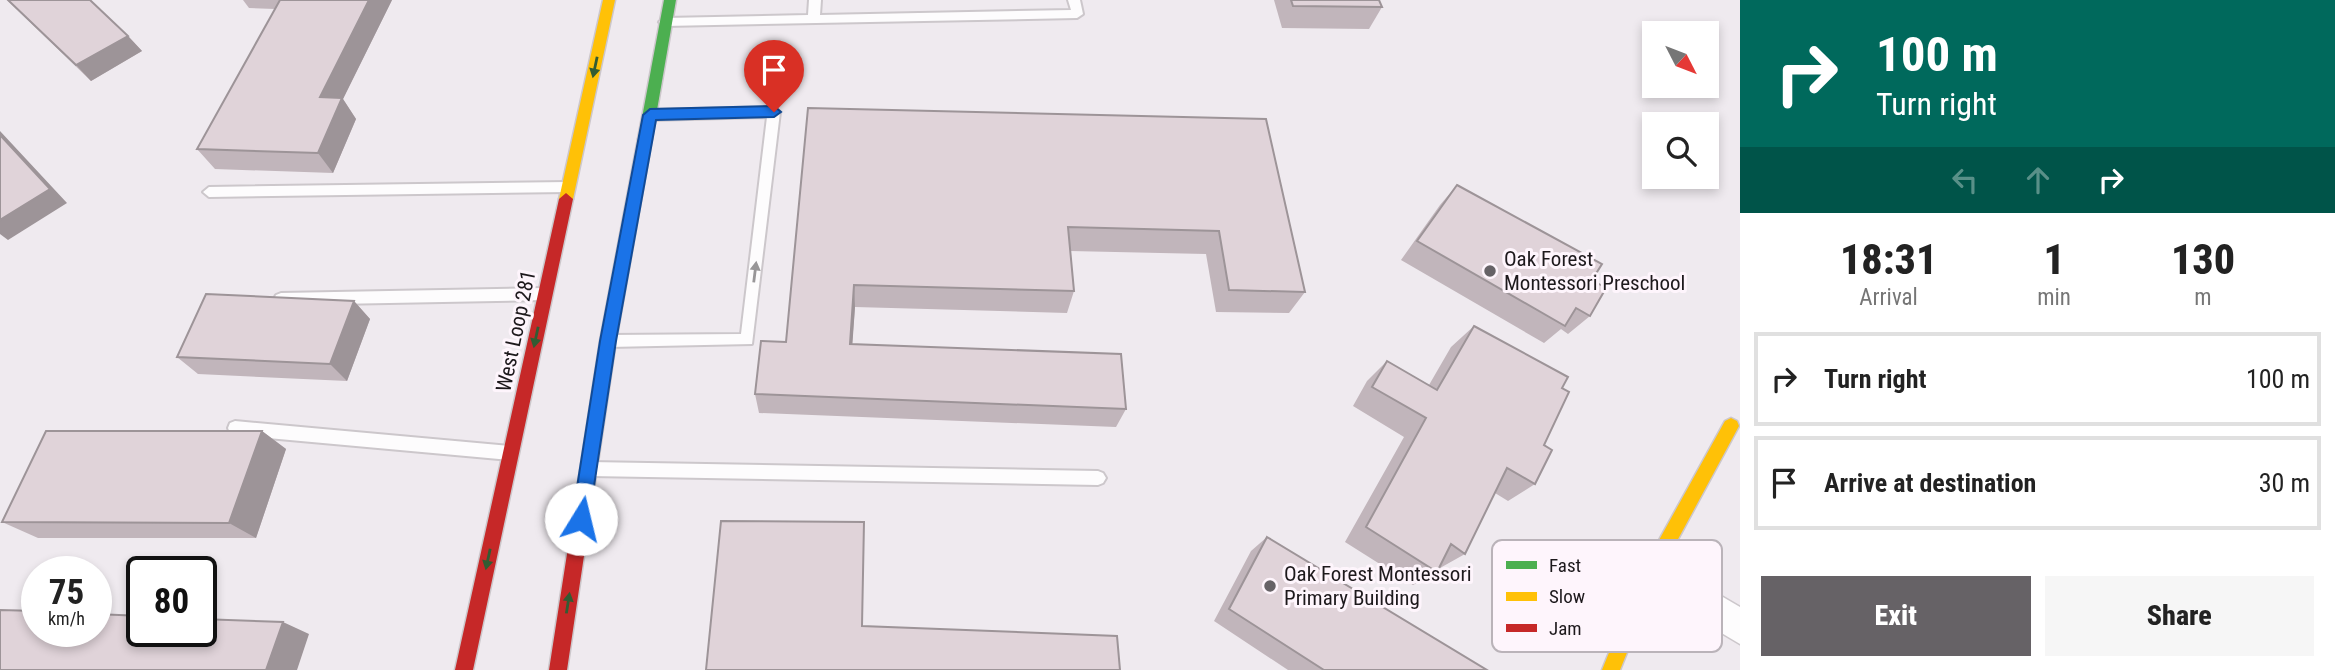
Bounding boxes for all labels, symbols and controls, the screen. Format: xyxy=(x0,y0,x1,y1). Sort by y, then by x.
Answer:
north arrow xyxy=(1642,21,1718,98)
map controls xyxy=(1642,21,1719,189)
text: 100 m xyxy=(1876,26,1998,83)
icon: right xyxy=(1761,28,1852,119)
pin xyxy=(744,40,804,112)
icon: arrive xyxy=(755,51,793,89)
one-way arrow xyxy=(589,56,600,78)
text: Turn right xyxy=(1876,85,1997,123)
button: search xyxy=(1642,112,1719,189)
icon: left xyxy=(1946,161,1984,199)
icon: ahead xyxy=(2019,161,2057,199)
icon: right xyxy=(2092,161,2130,199)
text: 18:31 xyxy=(1840,235,1937,284)
text: 1 xyxy=(2043,235,2065,284)
text: 130 xyxy=(2171,235,2235,284)
place label: Oak Forest Montessori Preschool xyxy=(1504,247,1685,295)
one-way arrow xyxy=(749,261,760,283)
marker: Oak Forest Montessori Preschool xyxy=(1482,263,1498,279)
street label: West Loop 281 xyxy=(491,268,541,394)
text: Arrival xyxy=(1859,284,1918,311)
text: min xyxy=(2037,284,2071,311)
text: m xyxy=(2194,284,2212,311)
one-way arrow xyxy=(531,326,542,348)
icon: right xyxy=(1765,360,1803,398)
text: Turn right xyxy=(1824,364,1926,394)
text: 100 m xyxy=(2246,364,2310,394)
icon: arrive xyxy=(1765,464,1803,502)
text: Arrive at destination xyxy=(1824,468,2036,498)
text: 30 m xyxy=(2259,468,2310,498)
position arrow xyxy=(544,482,618,556)
legend xyxy=(1492,540,1722,652)
one-way arrow xyxy=(482,548,493,570)
text: Fast xyxy=(1549,554,1581,577)
speed limit sign: 80 xyxy=(126,556,217,647)
place label: Oak Forest Montessori Primary Building xyxy=(1284,562,1472,610)
text: 75 xyxy=(49,572,84,613)
button: Exit xyxy=(1761,576,2031,656)
button: Share xyxy=(2045,576,2314,656)
marker: Oak Forest Montessori Primary Building xyxy=(1262,578,1278,594)
text: Slow xyxy=(1549,585,1585,608)
one-way arrow xyxy=(563,591,574,613)
text: km/h xyxy=(48,608,85,629)
text: Jam xyxy=(1549,617,1582,640)

